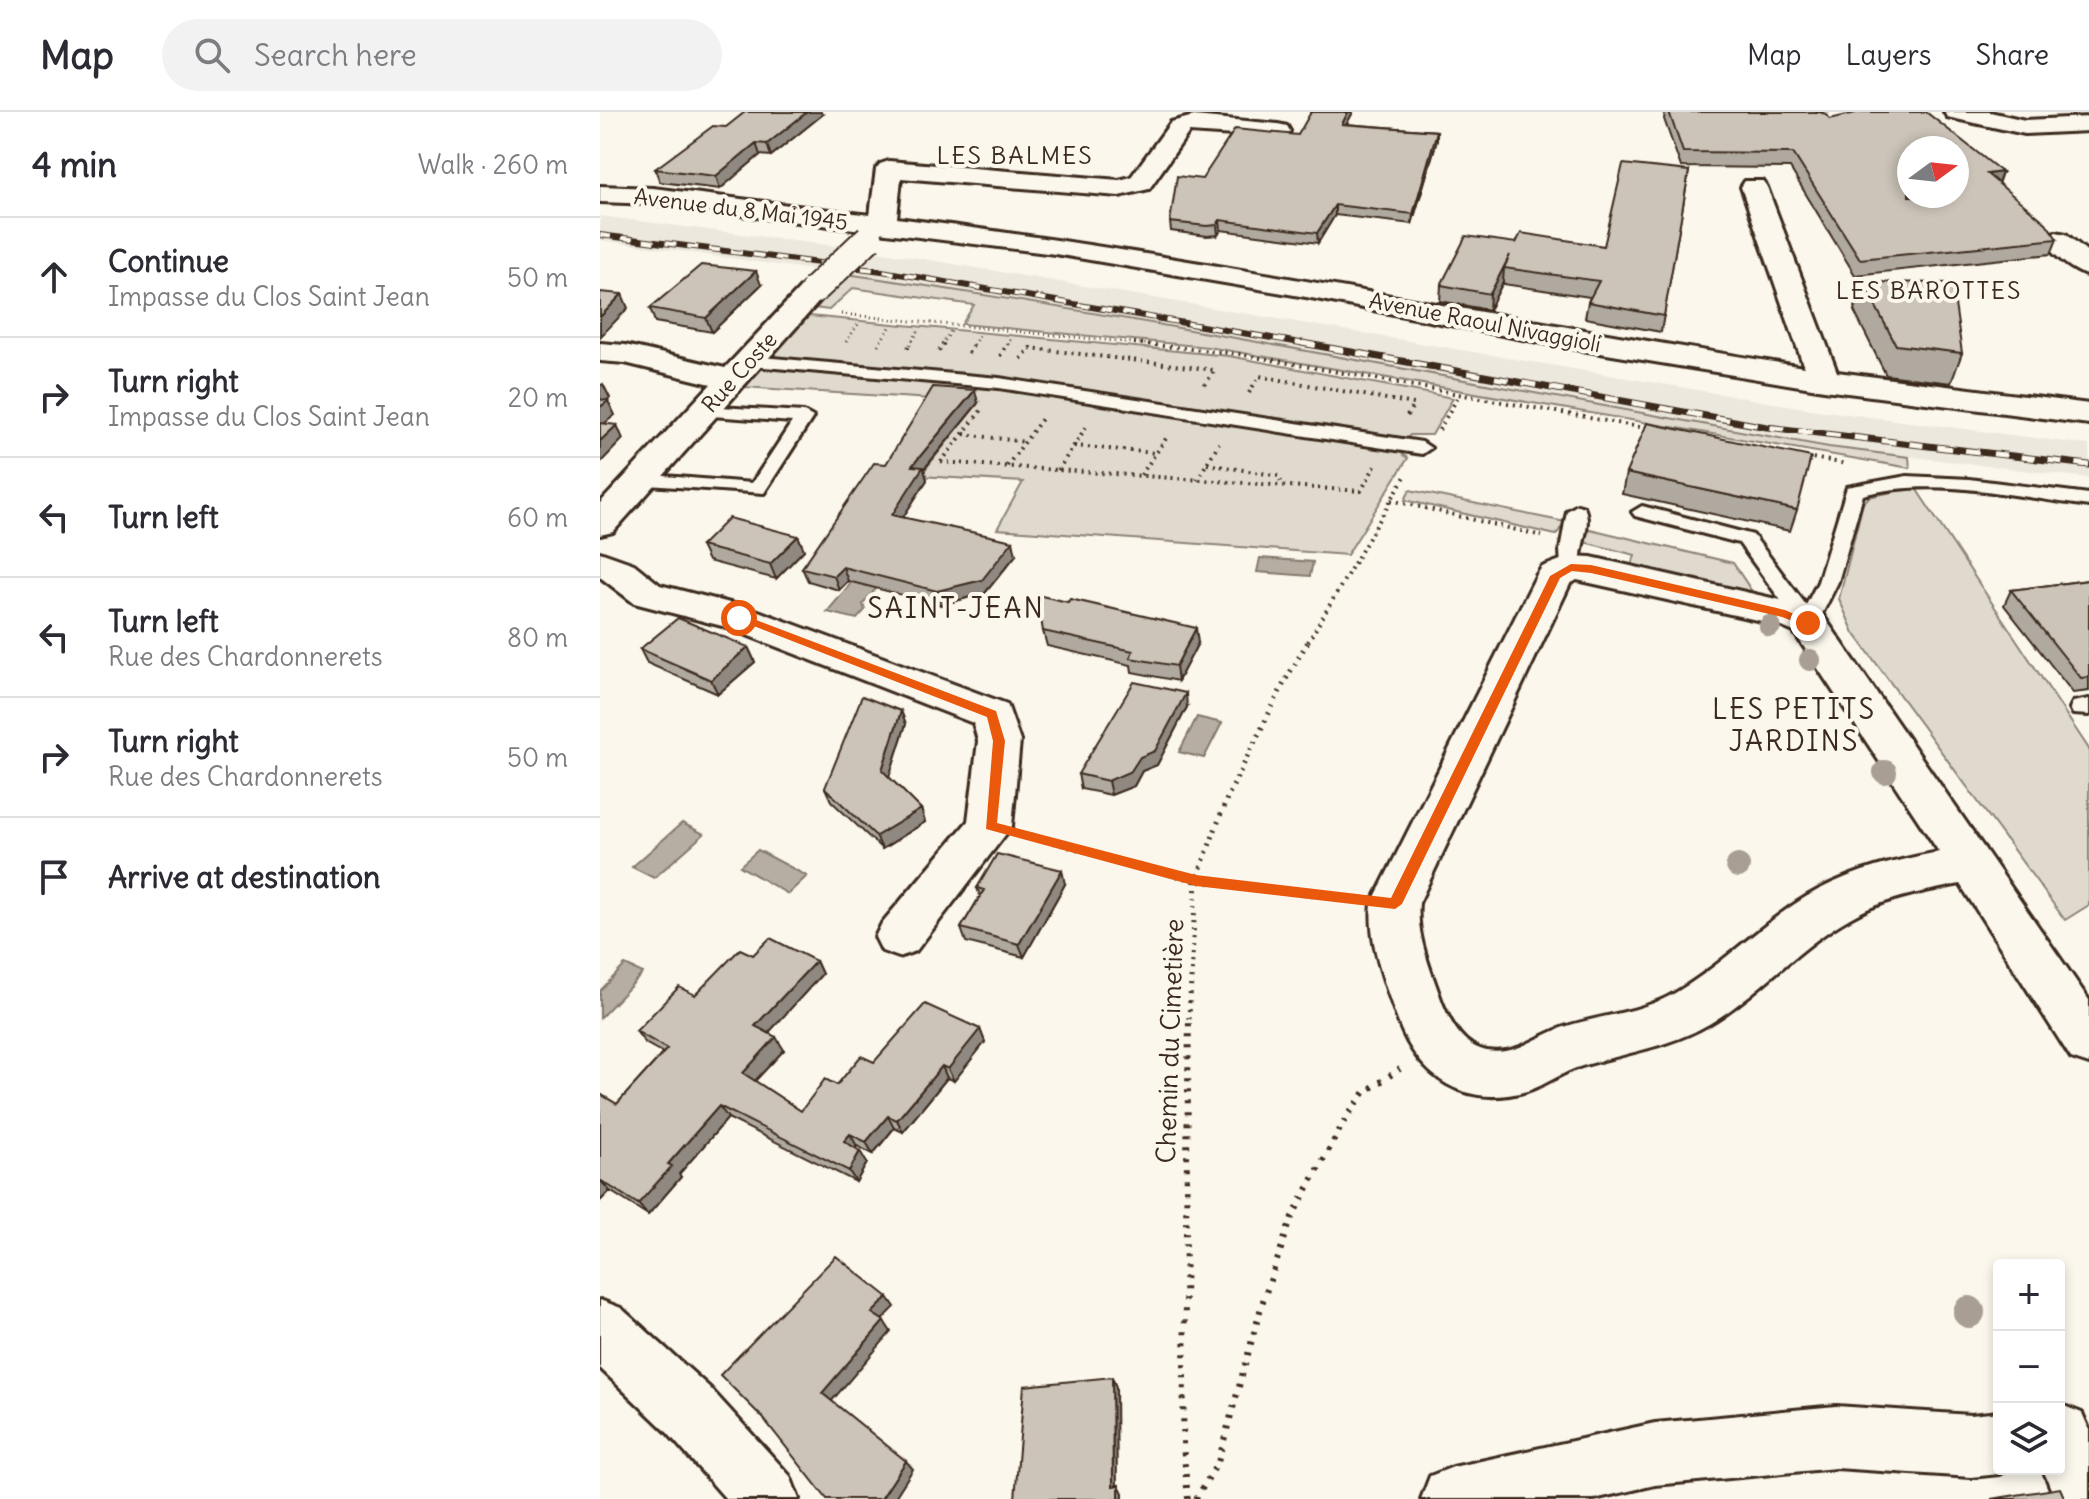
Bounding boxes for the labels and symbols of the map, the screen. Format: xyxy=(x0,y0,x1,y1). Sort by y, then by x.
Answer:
north arrow xyxy=(1897,136,1969,208)
district label: LES BALMES xyxy=(936,140,1094,170)
street label: Avenue du 8 Mai 1945 xyxy=(633,182,849,236)
district label: LES BAROTTES xyxy=(1836,275,2022,305)
street label: Avenue Raoul Nivaggioli xyxy=(1367,286,1603,358)
street label: Rue Coste xyxy=(695,326,783,418)
district label: SAINT-JEAN xyxy=(867,590,1045,626)
route start xyxy=(721,600,757,636)
route end xyxy=(1790,605,1826,641)
district label: LES PETITS JARDINS xyxy=(1712,691,1876,759)
street label: Chemin du Cimetière xyxy=(1149,918,1190,1164)

